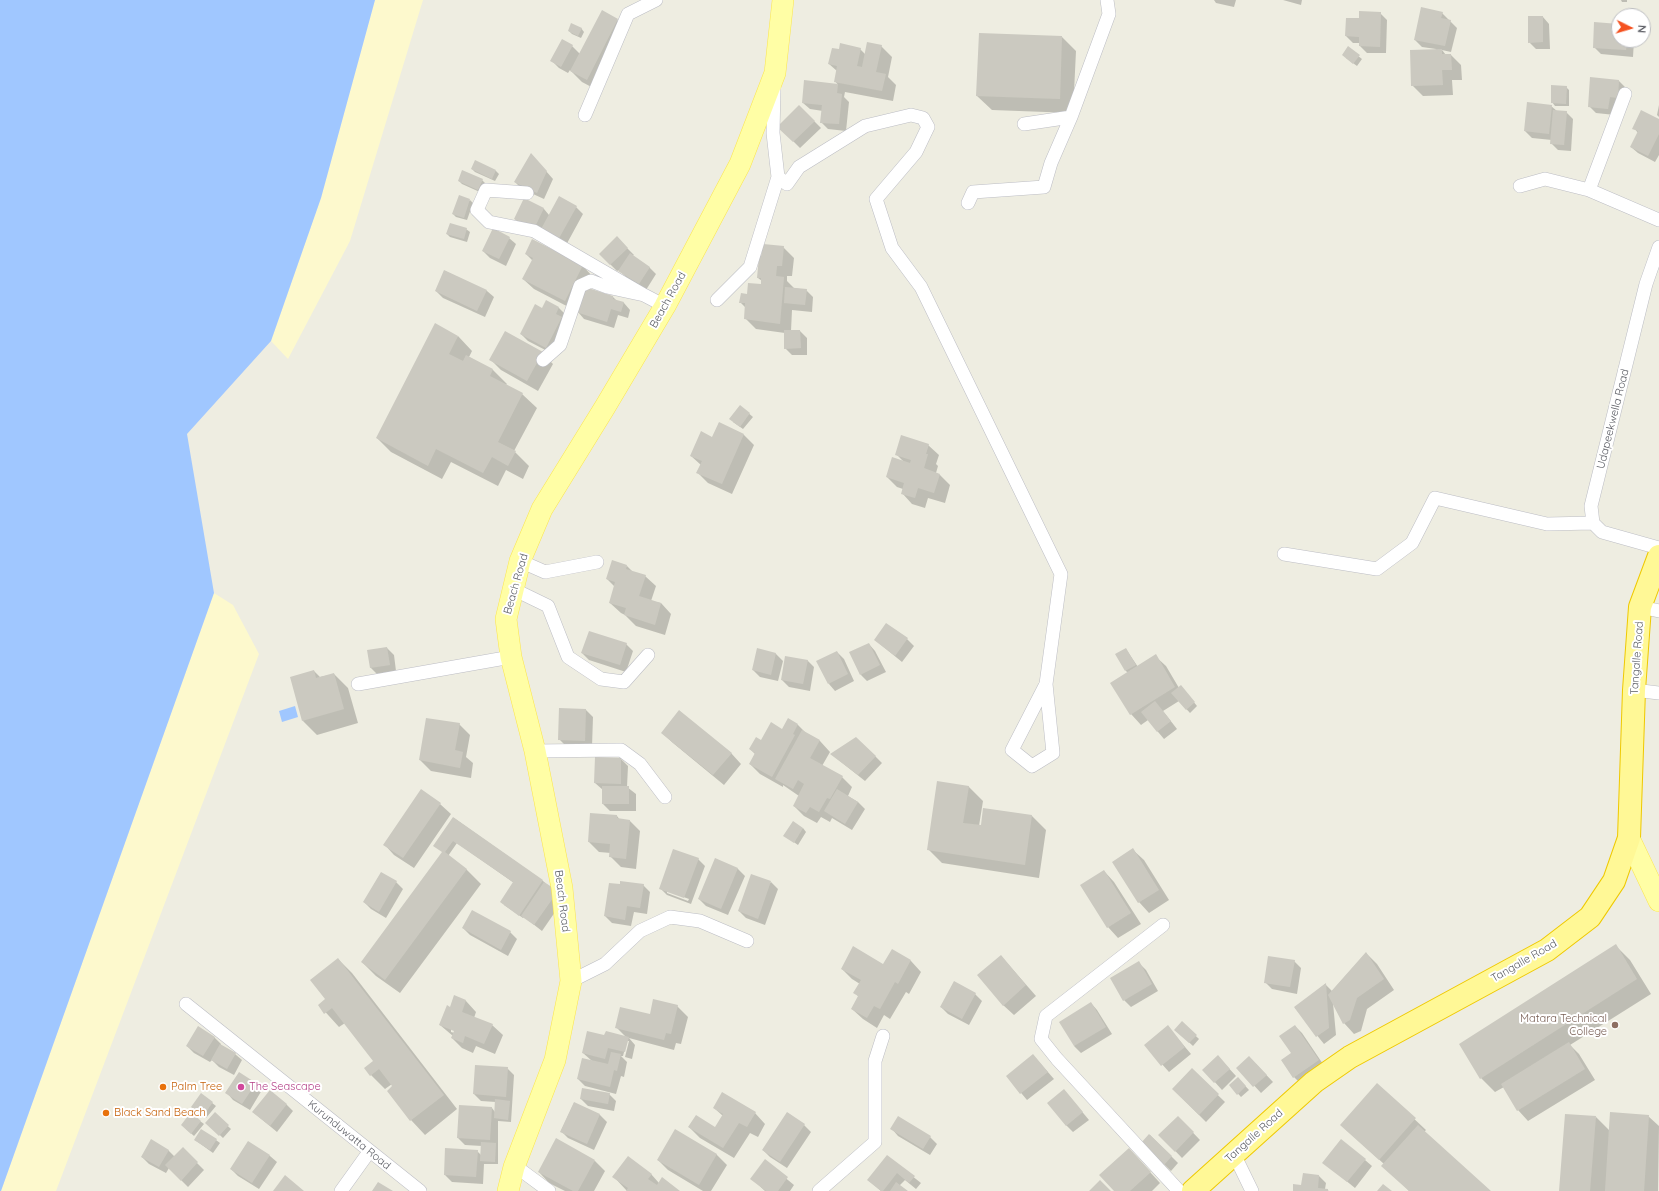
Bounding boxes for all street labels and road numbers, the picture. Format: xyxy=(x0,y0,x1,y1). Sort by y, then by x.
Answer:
street label: Beach Road xyxy=(647,270,689,330)
street label: Udapeekwella Road xyxy=(1594,368,1632,470)
street label: Beach Road xyxy=(501,552,531,616)
street label: Tangalle Road xyxy=(1628,621,1646,695)
street label: Beach Road xyxy=(552,869,572,933)
street label: Tangalle Road xyxy=(1489,937,1559,985)
street label: Kurunduwatta Road xyxy=(305,1097,393,1173)
street label: Tangalle Road xyxy=(1222,1107,1286,1165)

